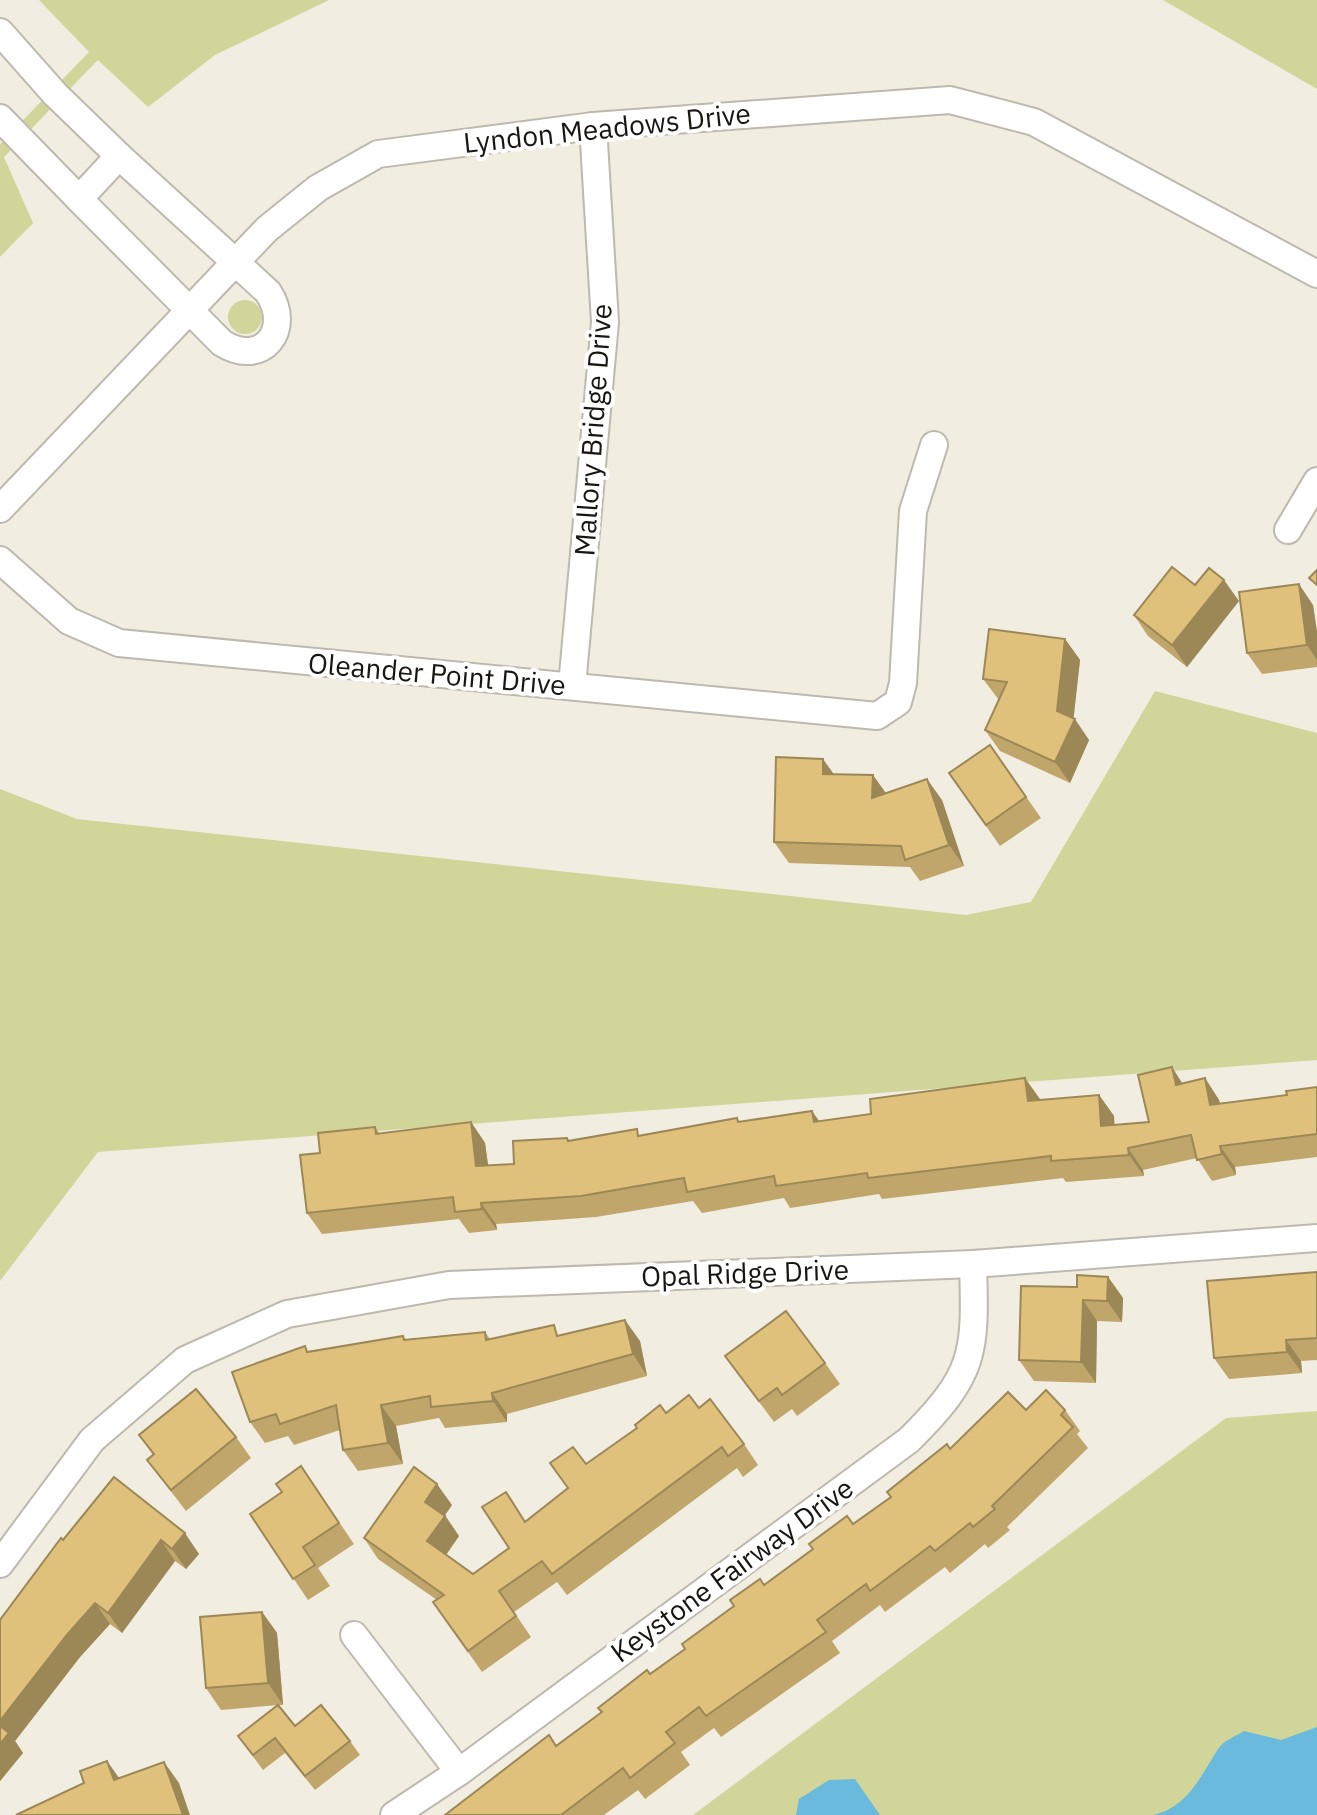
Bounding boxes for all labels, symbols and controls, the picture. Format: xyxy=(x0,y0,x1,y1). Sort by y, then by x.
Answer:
street label: Lyndon Meadows Drive xyxy=(461,94,752,161)
street label: Mallory Bridge Drive xyxy=(565,302,620,557)
street label: Oleander Point Drive xyxy=(307,644,567,703)
street label: Opal Ridge Drive xyxy=(640,1250,850,1295)
street label: Keystone Fairway Drive xyxy=(603,1469,860,1670)

